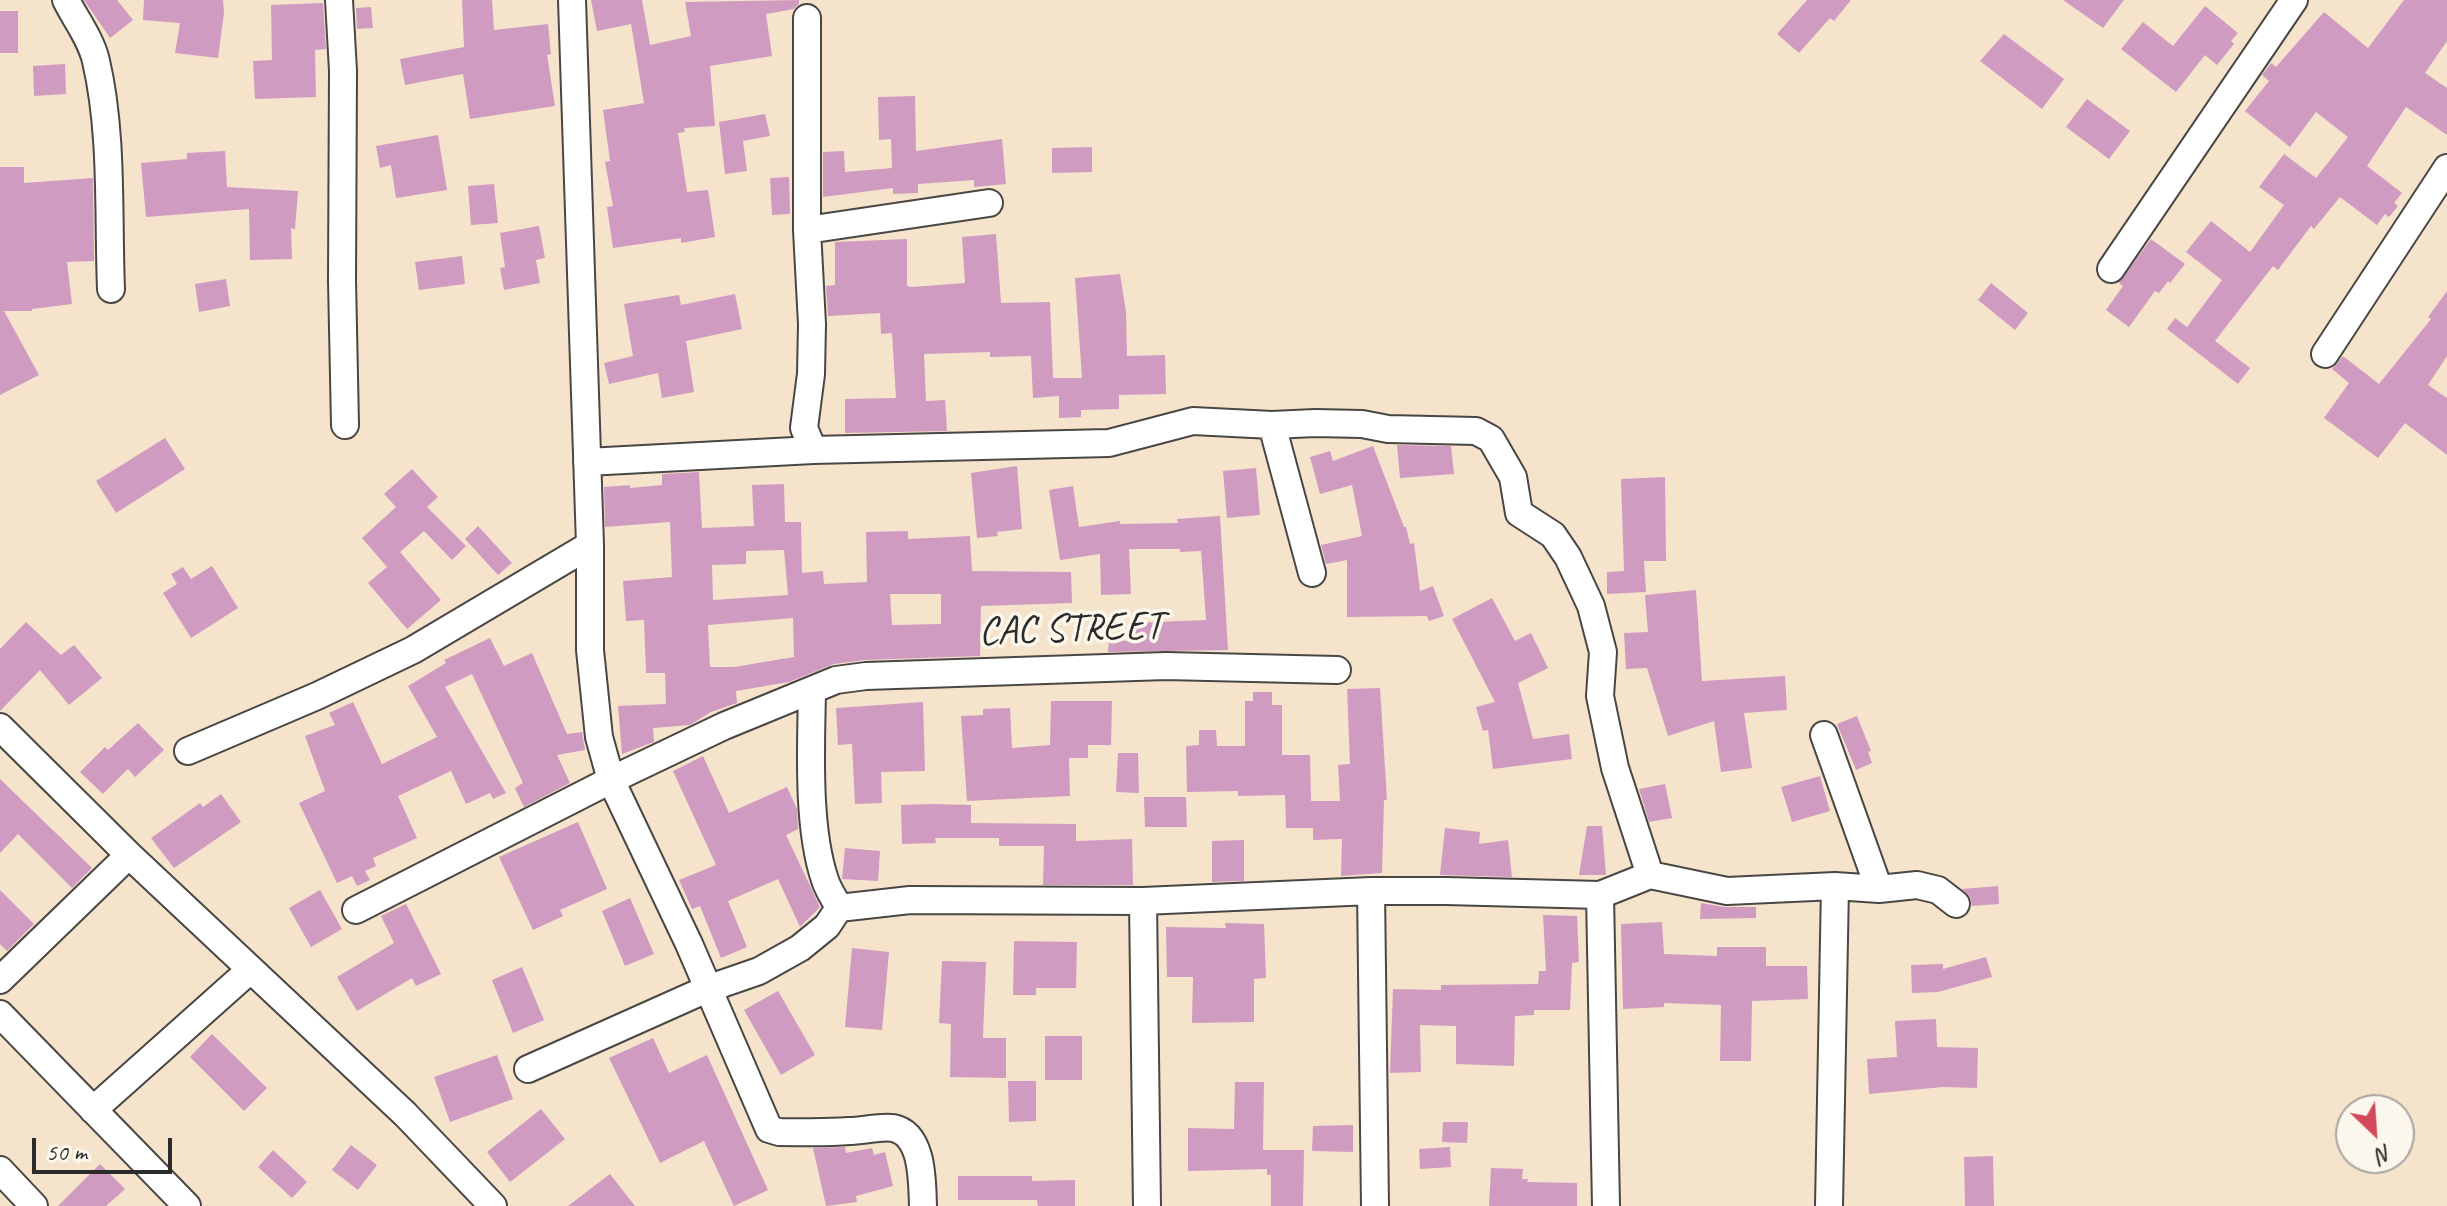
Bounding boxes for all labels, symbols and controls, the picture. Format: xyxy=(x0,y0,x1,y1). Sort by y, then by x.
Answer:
street label: CAC STREET xyxy=(978,603,1164,657)
north arrow xyxy=(2335,1094,2415,1174)
scale bar xyxy=(36,1122,176,1172)
text: 50 m xyxy=(46,1137,87,1167)
text: N xyxy=(2372,1138,2396,1170)

